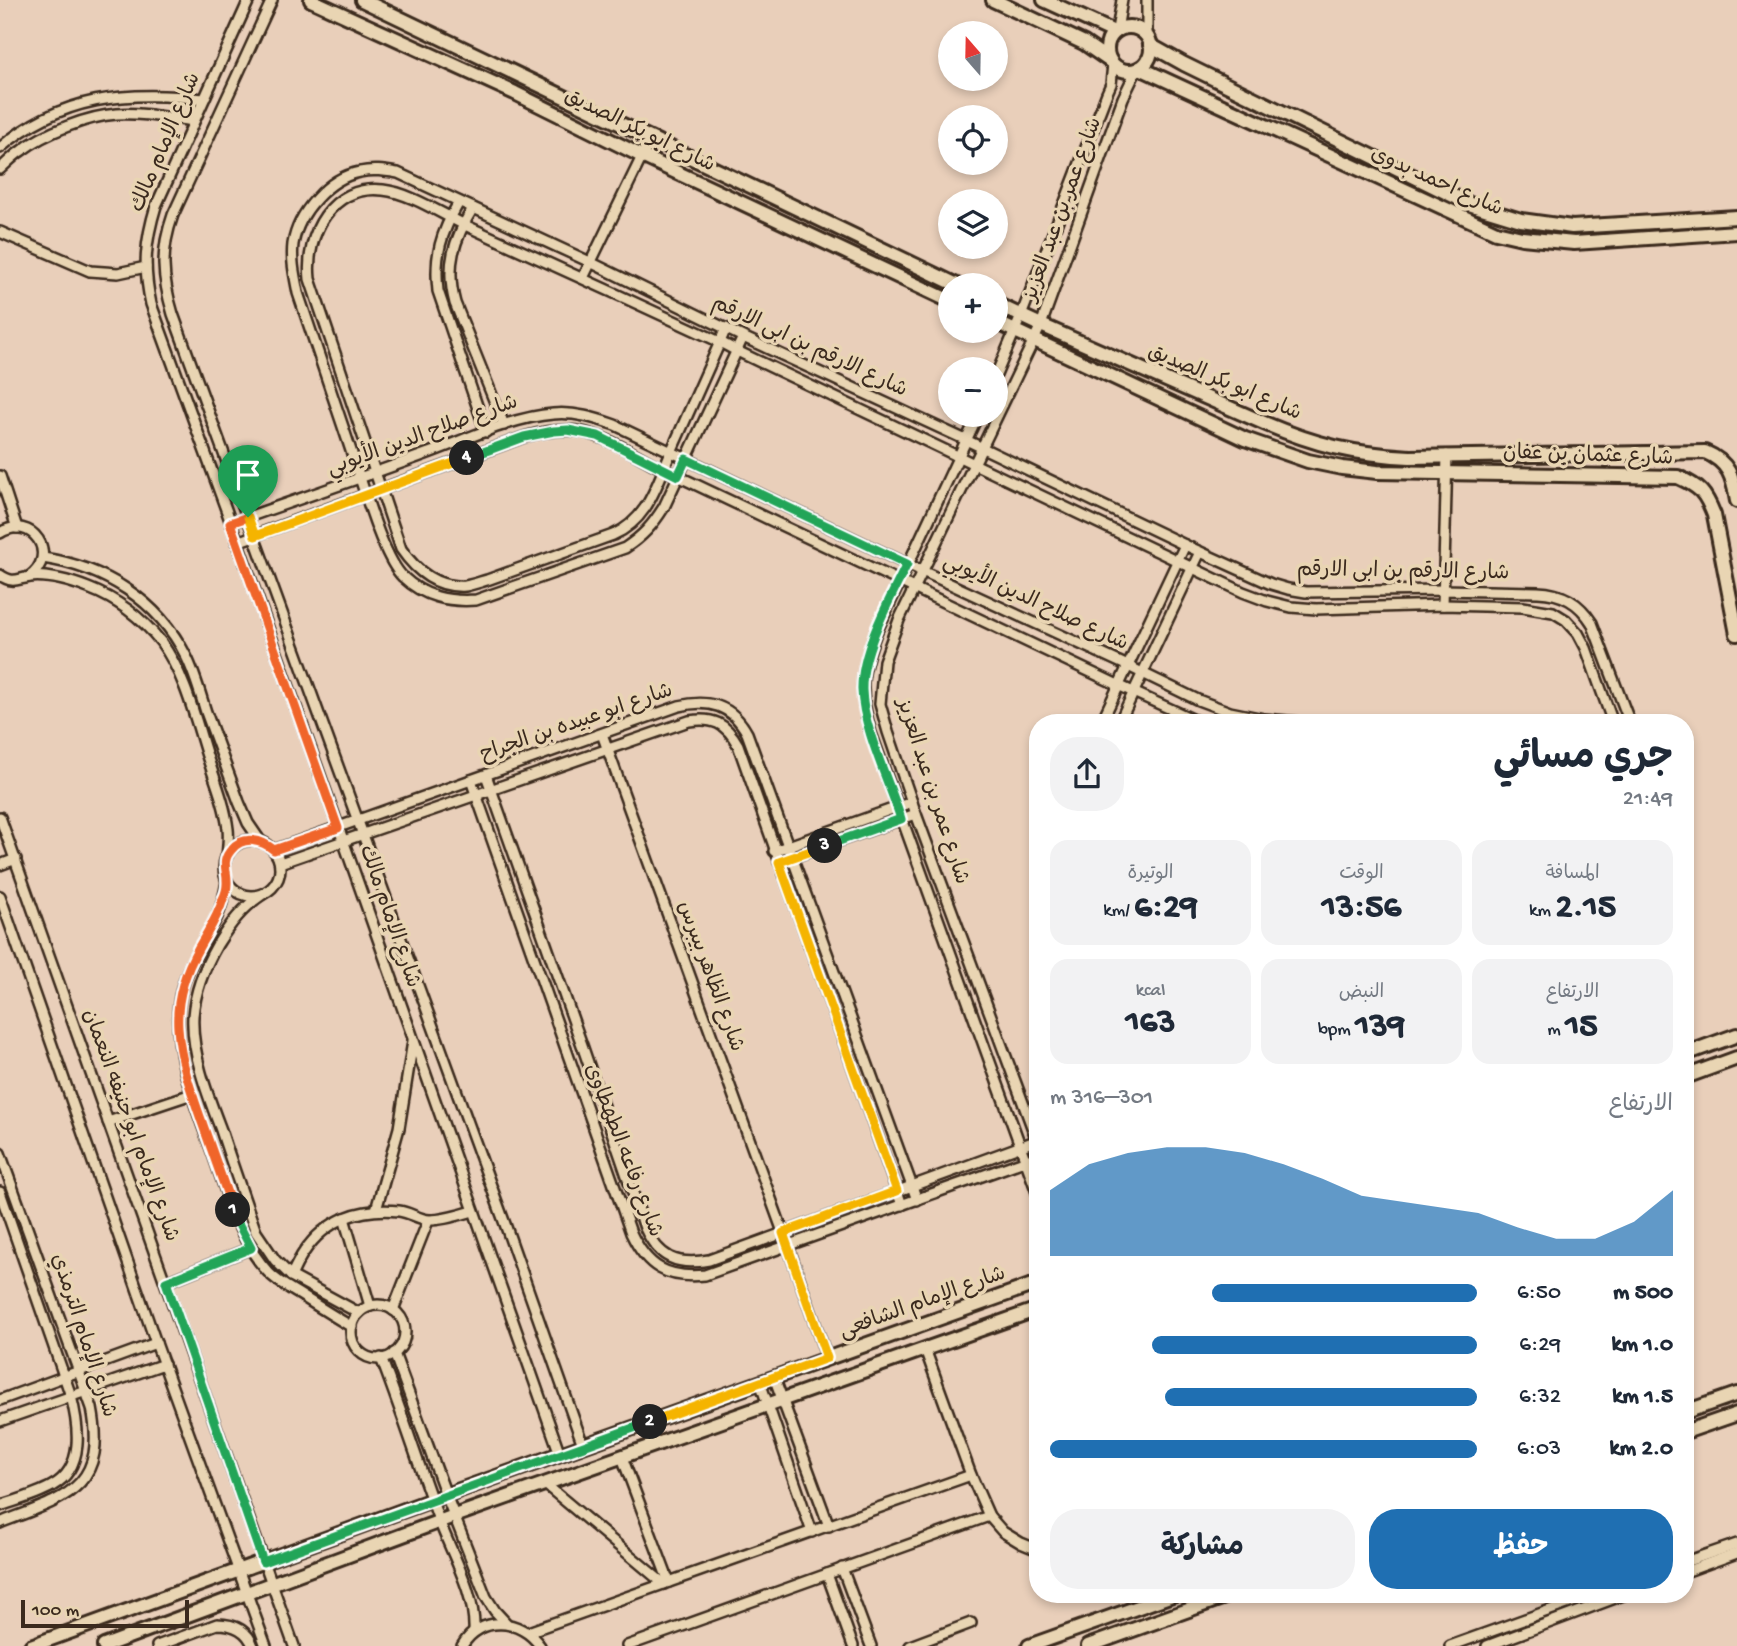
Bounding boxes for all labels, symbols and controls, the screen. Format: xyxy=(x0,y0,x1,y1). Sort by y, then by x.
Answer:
north arrow xyxy=(938,21,1008,91)
map controls xyxy=(938,21,1008,427)
street label: شارع الإمام مالك xyxy=(126,69,208,217)
street label: شارع ابو بكر الصديق xyxy=(560,85,718,179)
button: locate xyxy=(938,105,1008,175)
street label: شارع عمر بن عبد العزيز xyxy=(1018,115,1109,307)
street label: شارع احمد بدوى xyxy=(1366,143,1506,223)
button: layers xyxy=(938,189,1008,259)
button: + xyxy=(938,273,1008,343)
street label: شارع الارقم بن ابى الارقم xyxy=(707,292,911,404)
street label: شارع ابو بكر الصديق xyxy=(1143,340,1305,428)
button: − xyxy=(938,357,1008,427)
street label: شارع صلاح الدين الأيوبي xyxy=(322,386,523,486)
pin: 4 xyxy=(449,440,484,476)
street label: شارع عثمان بن عفان xyxy=(1502,442,1674,472)
pin xyxy=(218,445,278,517)
text: 4 xyxy=(462,446,471,469)
icon: arrive xyxy=(229,456,267,494)
street label: شارع صلاح الدين الأيوبي xyxy=(937,546,1134,661)
street label: شارع الارقم بن ابى الارقم xyxy=(1297,559,1509,587)
street label: شارع ابو عبيده بن الجراح xyxy=(477,679,677,769)
street label: شارع عمر بن عبد العزيز xyxy=(889,694,973,888)
button: share xyxy=(1050,737,1124,811)
text: جري مسائي xyxy=(1493,738,1673,782)
text: 21:49 xyxy=(1623,786,1673,813)
pin: 3 xyxy=(808,828,842,864)
text: 3 xyxy=(820,834,829,857)
street label: شارع الإمام مالك xyxy=(352,842,424,992)
text: الوتيرة xyxy=(1128,863,1173,886)
text: الوقت xyxy=(1339,863,1384,886)
text: المسافة xyxy=(1545,863,1600,886)
text: 6:29 xyxy=(1134,888,1198,929)
text: 13:56 xyxy=(1322,888,1401,929)
text: 2.15 xyxy=(1555,888,1616,929)
street label: شارع الظاهر بيبرس xyxy=(670,898,748,1056)
text: /km xyxy=(1103,900,1134,923)
text: km xyxy=(1529,900,1555,923)
text: kcal xyxy=(1136,980,1165,1003)
text: النبض xyxy=(1339,982,1384,1005)
text: الارتفاع xyxy=(1546,982,1599,1005)
text: 163 xyxy=(1125,1003,1176,1044)
street label: شارع الإمام ابو حنيفه النعمان xyxy=(75,1006,183,1246)
text: 139 xyxy=(1355,1007,1405,1048)
text: 15 xyxy=(1565,1007,1598,1048)
text: bpm xyxy=(1318,1019,1355,1042)
text: m xyxy=(1547,1019,1565,1042)
street label: شارع رفاعه الطهطاوى xyxy=(577,1061,667,1241)
text: 301–316 m xyxy=(1050,1085,1153,1112)
text: الارتفاع xyxy=(1609,1092,1673,1119)
pin: 1 xyxy=(216,1192,250,1228)
text: 1 xyxy=(229,1198,236,1221)
street label: شارع الإمام الترمذي xyxy=(44,1251,120,1421)
street label: شارع الإمام الشافعى xyxy=(837,1262,1009,1346)
text: 6:50 xyxy=(1517,1280,1561,1307)
text: 500 m xyxy=(1613,1280,1673,1307)
text: 6:29 xyxy=(1519,1332,1561,1359)
text: 1.0 km xyxy=(1611,1332,1673,1359)
text: 6:32 xyxy=(1519,1384,1561,1411)
text: 1.5 km xyxy=(1612,1384,1673,1411)
pin: 2 xyxy=(632,1404,668,1440)
text: 2 xyxy=(645,1410,654,1433)
text: 6:03 xyxy=(1517,1436,1561,1463)
text: 2.0 km xyxy=(1609,1436,1673,1463)
button: مشاركة xyxy=(1050,1509,1355,1589)
button: حفظ xyxy=(1369,1509,1673,1589)
scale bar xyxy=(21,1597,189,1629)
text: 100 m xyxy=(32,1600,79,1623)

